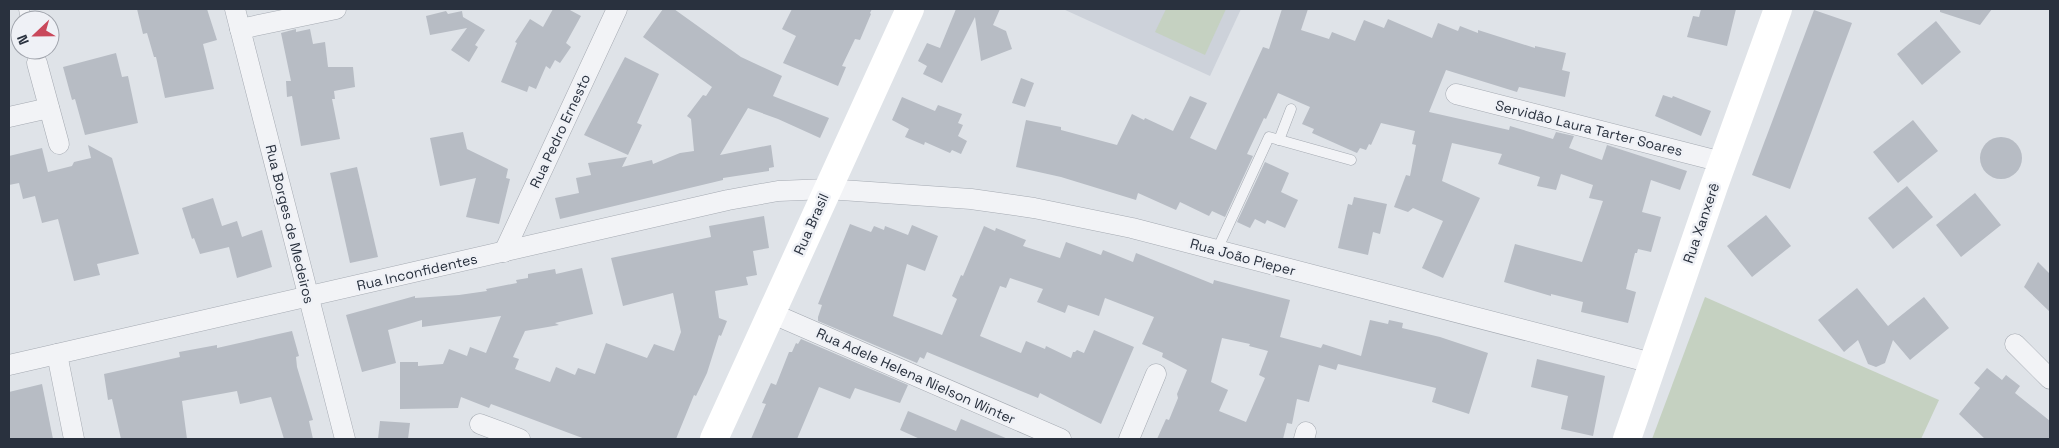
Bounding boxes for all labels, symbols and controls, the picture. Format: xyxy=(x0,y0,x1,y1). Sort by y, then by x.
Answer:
north arrow xyxy=(10,10,60,60)
text: N xyxy=(13,32,33,48)
street label: Rua Pedro Ernesto xyxy=(526,71,594,191)
street label: Servidão Laura Tarter Soares xyxy=(1494,96,1684,160)
street label: Rua Borges de Medeiros xyxy=(262,143,318,305)
street label: Rua Xanxerê xyxy=(1679,180,1723,266)
street label: Rua Brasil xyxy=(789,190,833,258)
street label: Rua João Pieper xyxy=(1188,234,1298,280)
street label: Rua Inconfidentes xyxy=(355,249,479,295)
street label: Rua Adele Helena Nielson Winter xyxy=(814,324,1018,428)

